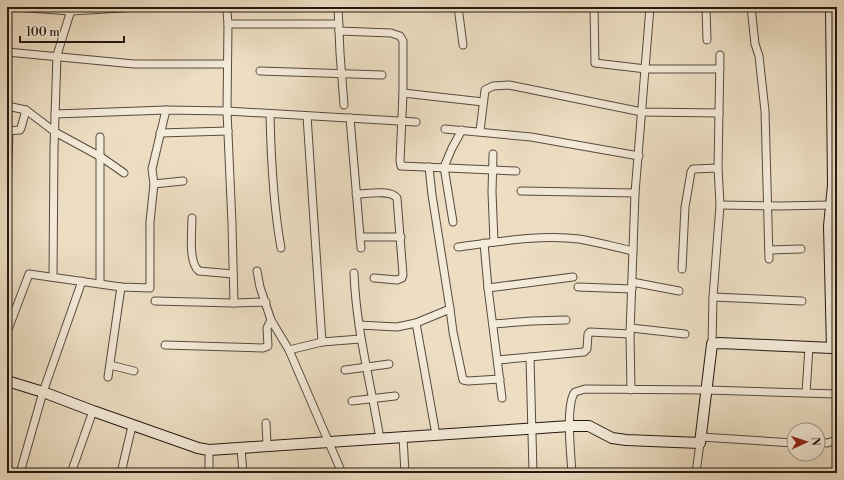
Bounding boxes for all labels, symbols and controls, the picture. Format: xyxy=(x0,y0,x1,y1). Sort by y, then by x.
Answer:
scale bar xyxy=(20,18,124,44)
text: 100 m xyxy=(26,25,60,40)
north arrow xyxy=(786,422,826,462)
text: N xyxy=(808,437,822,447)

